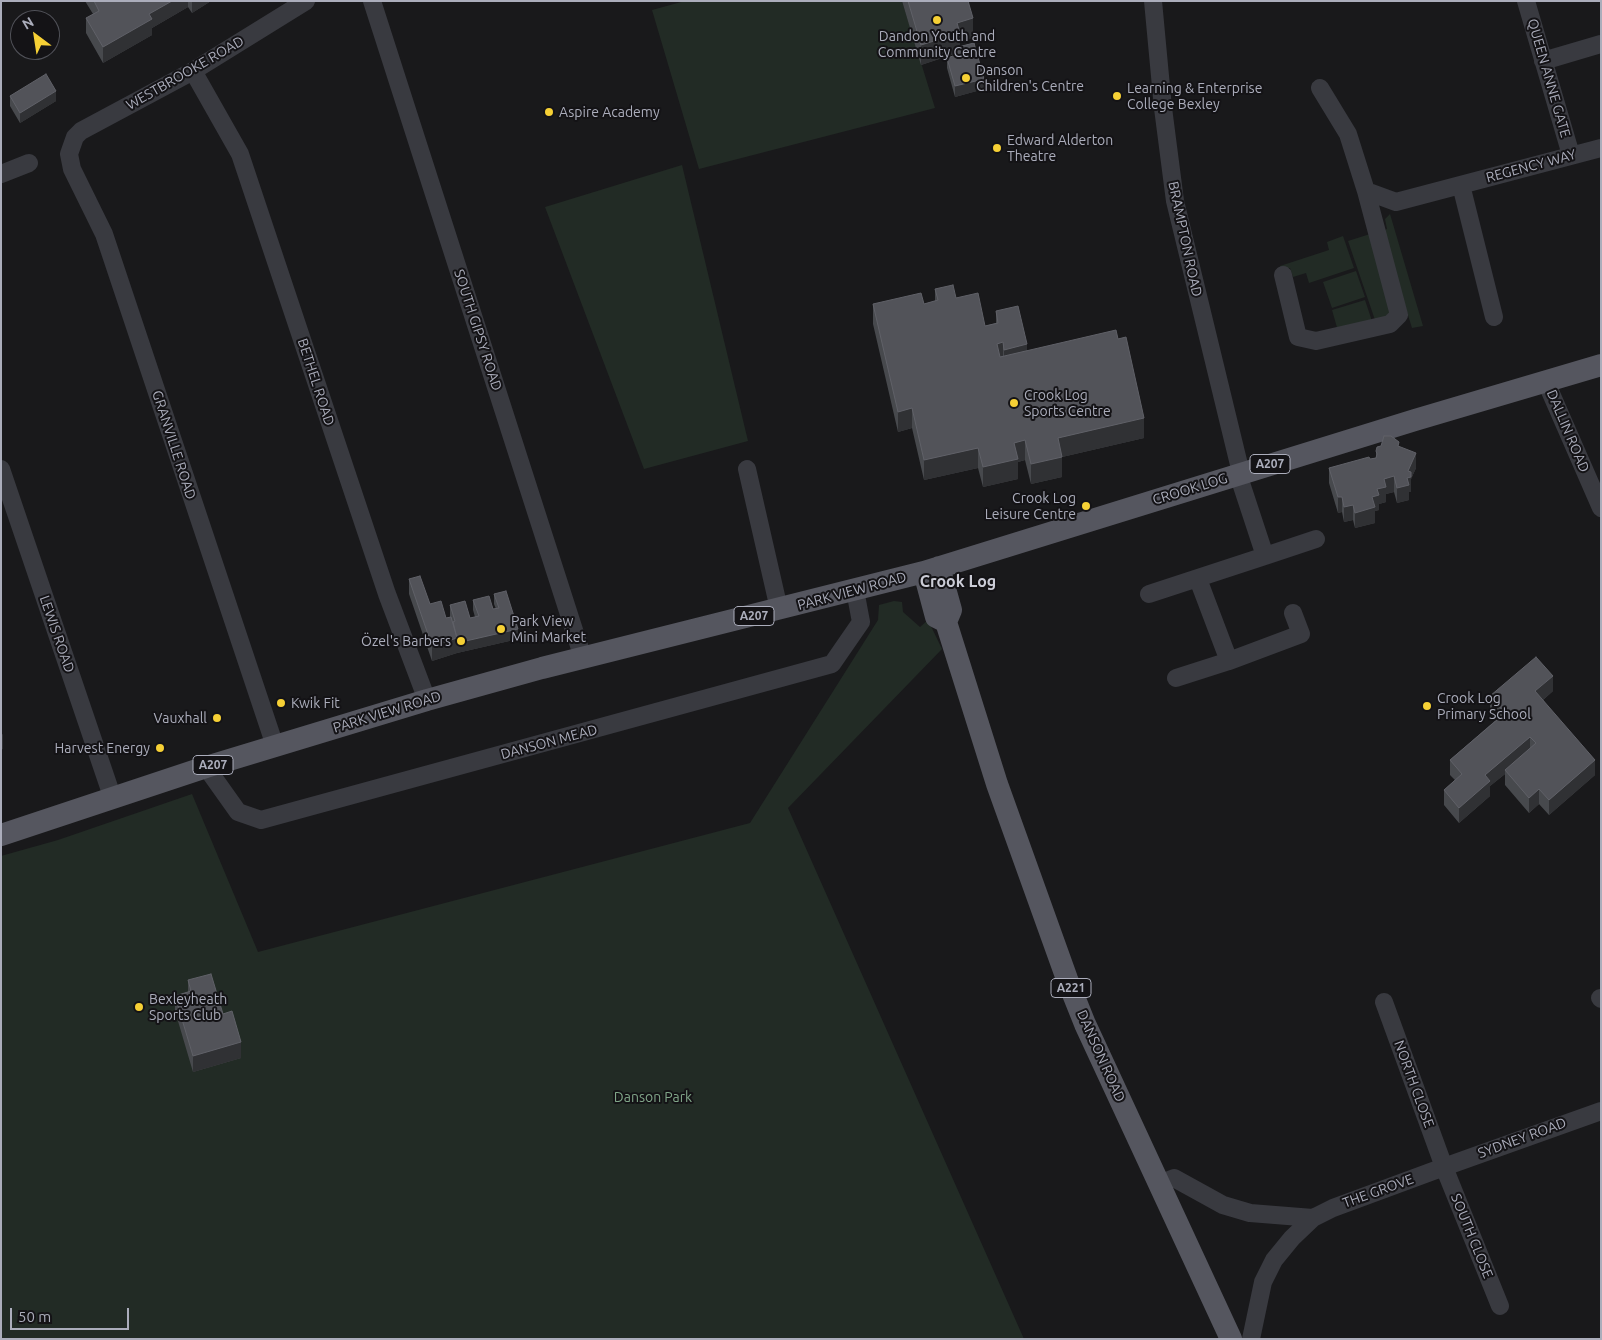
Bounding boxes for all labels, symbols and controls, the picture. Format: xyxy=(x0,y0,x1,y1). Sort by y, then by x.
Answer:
north arrow xyxy=(10,10,60,60)
text: N xyxy=(19,13,36,33)
marker: Dandon Youth and Community Centre xyxy=(931,14,943,26)
street label: QUEEN ANNE GATE xyxy=(1524,17,1574,139)
place label: Dandon Youth and Community Centre xyxy=(878,28,996,60)
street label: WESTBROOKE ROAD xyxy=(123,32,247,114)
place label: Danson Children's Centre xyxy=(976,62,1084,94)
marker: Danson Children's Centre xyxy=(960,72,972,84)
place label: Learning & Enterprise College Bexley xyxy=(1127,80,1262,112)
marker: Learning & Enterprise College Bexley xyxy=(1111,90,1123,102)
place label: Aspire Academy xyxy=(559,104,660,120)
marker: Aspire Academy xyxy=(543,106,555,118)
place label: Edward Alderton Theatre xyxy=(1007,132,1113,164)
marker: Edward Alderton Theatre xyxy=(991,142,1003,154)
street label: REGENCY WAY xyxy=(1484,146,1578,186)
street label: BRAMPTON ROAD xyxy=(1165,180,1205,298)
street label: SOUTH GIPSY ROAD xyxy=(450,267,506,393)
street label: BETHEL ROAD xyxy=(294,336,338,428)
place label: Crook Log Sports Centre xyxy=(1024,387,1111,420)
street label: DALLIN ROAD xyxy=(1543,387,1593,475)
street label: GRANVILLE ROAD xyxy=(148,388,200,502)
marker: Crook Log Sports Centre xyxy=(1008,397,1020,409)
road number: A207 xyxy=(1250,454,1290,474)
street label: CROOK LOG xyxy=(1150,470,1230,508)
place label: Crook Log Leisure Centre xyxy=(985,490,1076,522)
marker: Crook Log Leisure Centre xyxy=(1080,500,1092,512)
street label: PARK VIEW ROAD xyxy=(796,568,908,614)
district label: Crook Log xyxy=(920,572,996,592)
street label: LEWIS ROAD xyxy=(36,593,78,675)
road number: A207 xyxy=(734,606,774,626)
place label: Park View Mini Market xyxy=(511,613,586,646)
marker: Park View Mini Market xyxy=(495,623,507,635)
place label: Özel's Barbers xyxy=(361,633,451,649)
marker: Özel's Barbers xyxy=(455,635,467,647)
street label: PARK VIEW ROAD xyxy=(331,688,443,736)
place label: Crook Log Primary School xyxy=(1437,690,1531,722)
place label: Kwik Fit xyxy=(291,695,340,711)
marker: Kwik Fit xyxy=(275,697,287,709)
marker: Crook Log Primary School xyxy=(1421,700,1433,712)
place label: Vauxhall xyxy=(154,710,207,726)
marker: Vauxhall xyxy=(211,712,223,724)
street label: DANSON MEAD xyxy=(499,721,599,763)
place label: Harvest Energy xyxy=(54,740,150,756)
marker: Harvest Energy xyxy=(154,742,166,754)
road number: A207 xyxy=(193,756,233,774)
road number: A221 xyxy=(1051,978,1091,998)
place label: Bexleyheath Sports Club xyxy=(149,991,227,1024)
marker: Bexleyheath Sports Club xyxy=(133,1001,145,1013)
street label: DANSON ROAD xyxy=(1073,1008,1129,1104)
street label: NORTH CLOSE xyxy=(1390,1038,1438,1130)
park label: Danson Park xyxy=(614,1089,692,1105)
street label: SYDNEY ROAD xyxy=(1475,1114,1569,1162)
street label: THE GROVE xyxy=(1340,1170,1416,1212)
street label: SOUTH CLOSE xyxy=(1447,1191,1497,1281)
scale bar xyxy=(12,1298,131,1330)
text: 50 m xyxy=(18,1308,51,1325)

